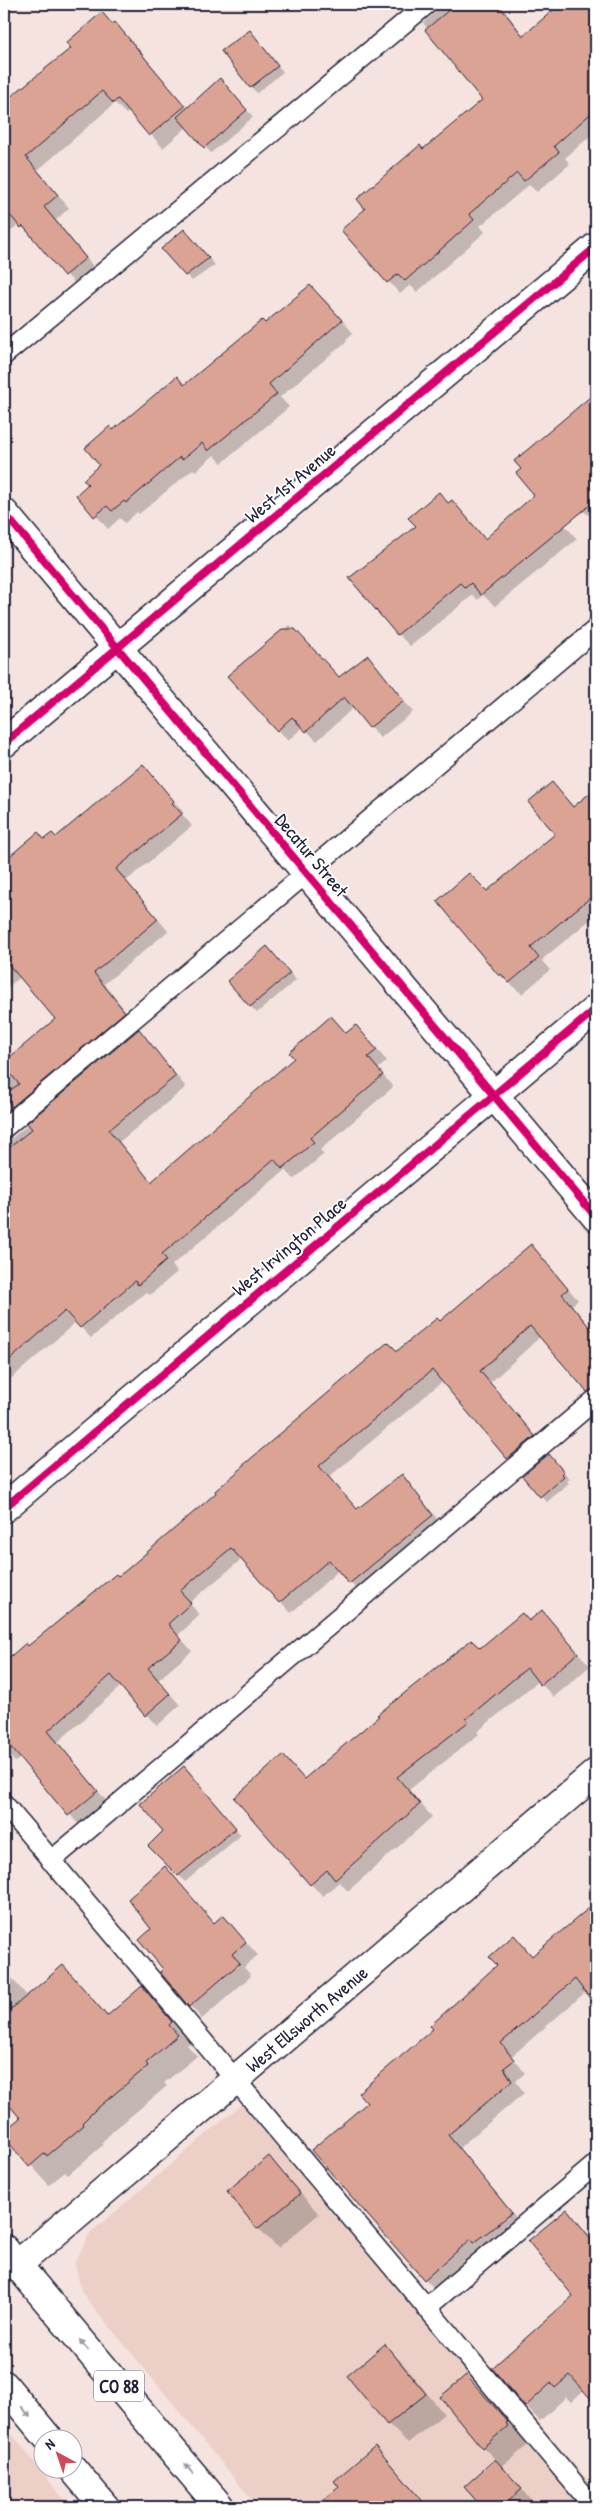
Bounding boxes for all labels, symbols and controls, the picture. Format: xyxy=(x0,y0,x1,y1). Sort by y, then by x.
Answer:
street label: West 1st Avenue xyxy=(239,437,341,529)
street label: Decatur Street xyxy=(269,808,355,903)
street label: West Irvington Place xyxy=(226,1190,352,1302)
street label: West Ellsworth Avenue xyxy=(240,1959,373,2078)
one-way arrow xyxy=(79,2339,90,2352)
road number: CO 88 xyxy=(94,2370,144,2402)
one-way arrow xyxy=(20,2405,31,2418)
north arrow xyxy=(32,2428,82,2478)
text: N xyxy=(40,2434,59,2453)
one-way arrow xyxy=(183,2463,194,2476)

